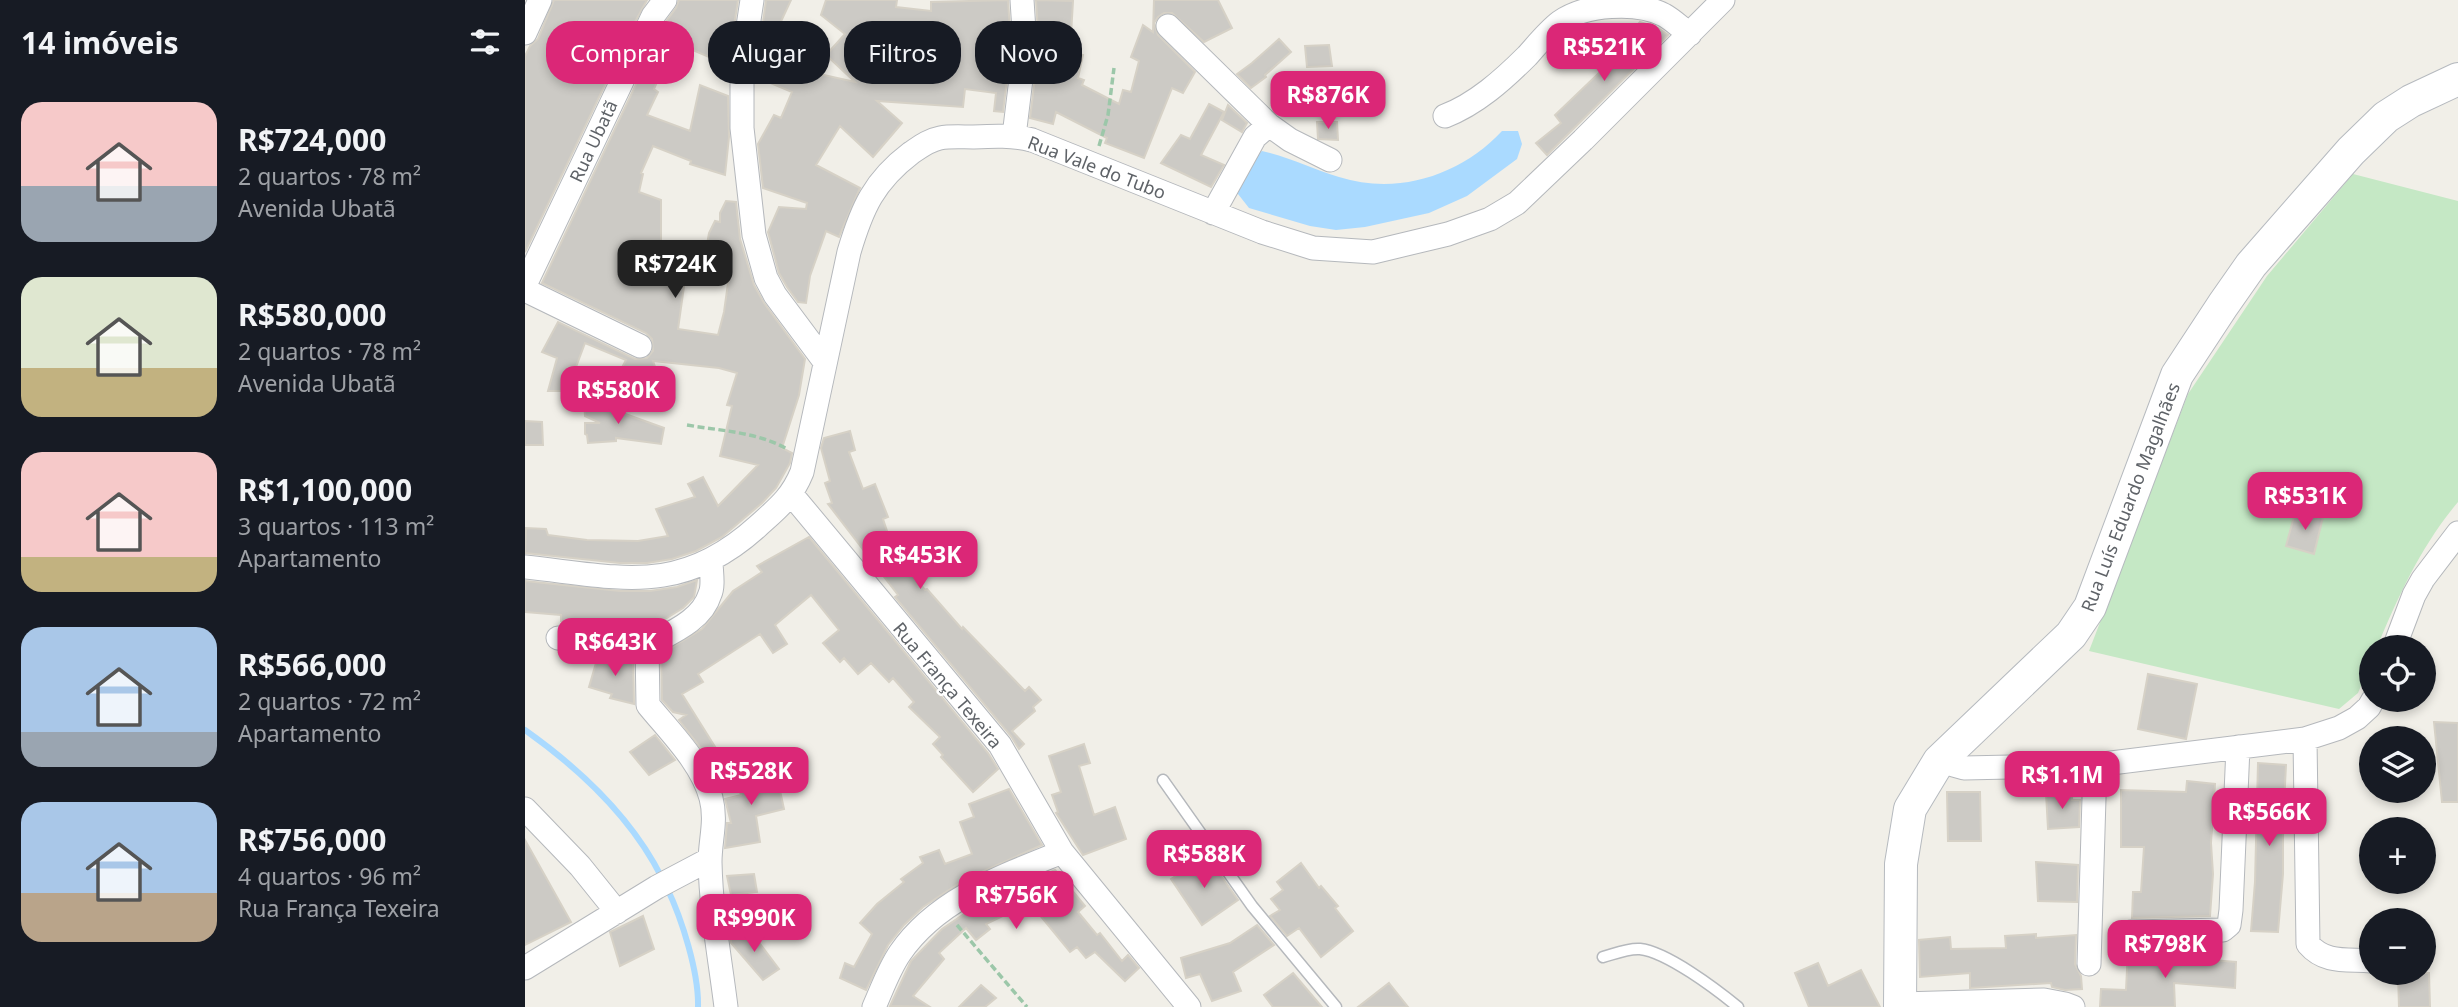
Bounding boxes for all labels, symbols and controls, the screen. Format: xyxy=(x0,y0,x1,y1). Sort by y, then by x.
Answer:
chip: Comprar xyxy=(546,21,694,84)
chip: Alugar xyxy=(708,21,830,84)
chip: Filtros xyxy=(844,21,961,84)
chip: Novo xyxy=(975,21,1082,84)
text: 14 imóveis xyxy=(21,22,179,63)
icon: filters xyxy=(466,23,504,61)
pin: R$521K xyxy=(1547,24,1661,83)
text: R$521K xyxy=(1563,30,1645,62)
pin: R$876K xyxy=(1271,72,1385,131)
text: R$876K xyxy=(1287,78,1369,110)
street label: Rua Ubatã xyxy=(564,96,622,186)
text: R$724,000 xyxy=(238,119,386,160)
icon: home xyxy=(77,130,161,214)
street label: Rua Vale do Tubo xyxy=(1025,130,1169,204)
text: 2 quartos · 78 m² xyxy=(238,160,421,192)
text: Avenida Ubatã xyxy=(238,192,396,224)
pin: R$724K xyxy=(618,240,732,300)
text: R$724K xyxy=(634,247,716,279)
text: R$580,000 xyxy=(238,294,386,335)
icon: home xyxy=(77,305,161,389)
text: 2 quartos · 78 m² xyxy=(238,335,421,367)
pin: R$580K xyxy=(561,366,675,426)
text: Avenida Ubatã xyxy=(238,367,396,399)
text: R$580K xyxy=(577,373,659,405)
street label: Rua Luís Eduardo Magalhães xyxy=(2075,379,2185,615)
text: R$1,100,000 xyxy=(238,469,412,510)
pin: R$531K xyxy=(2248,472,2362,532)
text: R$531K xyxy=(2264,479,2346,511)
icon: home xyxy=(77,480,161,564)
text: 3 quartos · 113 m² xyxy=(238,510,434,542)
pin: R$453K xyxy=(863,532,977,591)
text: R$453K xyxy=(879,538,961,570)
text: Apartamento xyxy=(238,542,381,574)
street label: Rua França Texeira xyxy=(888,617,1008,753)
pin: R$643K xyxy=(558,618,672,678)
text: R$643K xyxy=(574,625,656,657)
map controls xyxy=(2359,635,2436,985)
button: locate xyxy=(2359,635,2436,712)
text: R$566,000 xyxy=(238,644,386,685)
icon: home xyxy=(77,655,161,739)
text: 2 quartos · 72 m² xyxy=(238,685,421,717)
text: Apartamento xyxy=(238,717,381,749)
button: layers xyxy=(2359,726,2436,803)
pin: R$528K xyxy=(694,748,808,807)
pin: R$1.1M xyxy=(2005,752,2119,811)
text: R$528K xyxy=(710,754,792,786)
text: R$1.1M xyxy=(2021,758,2103,790)
pin: R$566K xyxy=(2212,788,2326,848)
text: R$566K xyxy=(2228,795,2310,827)
button: + xyxy=(2359,817,2436,894)
text: R$756,000 xyxy=(238,819,386,860)
icon: home xyxy=(77,830,161,914)
pin: R$588K xyxy=(1147,830,1261,890)
text: R$588K xyxy=(1163,837,1245,869)
text: 4 quartos · 96 m² xyxy=(238,860,421,892)
pin: R$756K xyxy=(959,872,1073,931)
text: R$756K xyxy=(975,878,1057,910)
text: Rua França Texeira xyxy=(238,892,440,924)
pin: R$990K xyxy=(697,894,811,954)
text: R$990K xyxy=(713,901,795,933)
button: − xyxy=(2359,908,2436,985)
pin: R$798K xyxy=(2108,920,2222,980)
text: R$798K xyxy=(2124,927,2206,959)

